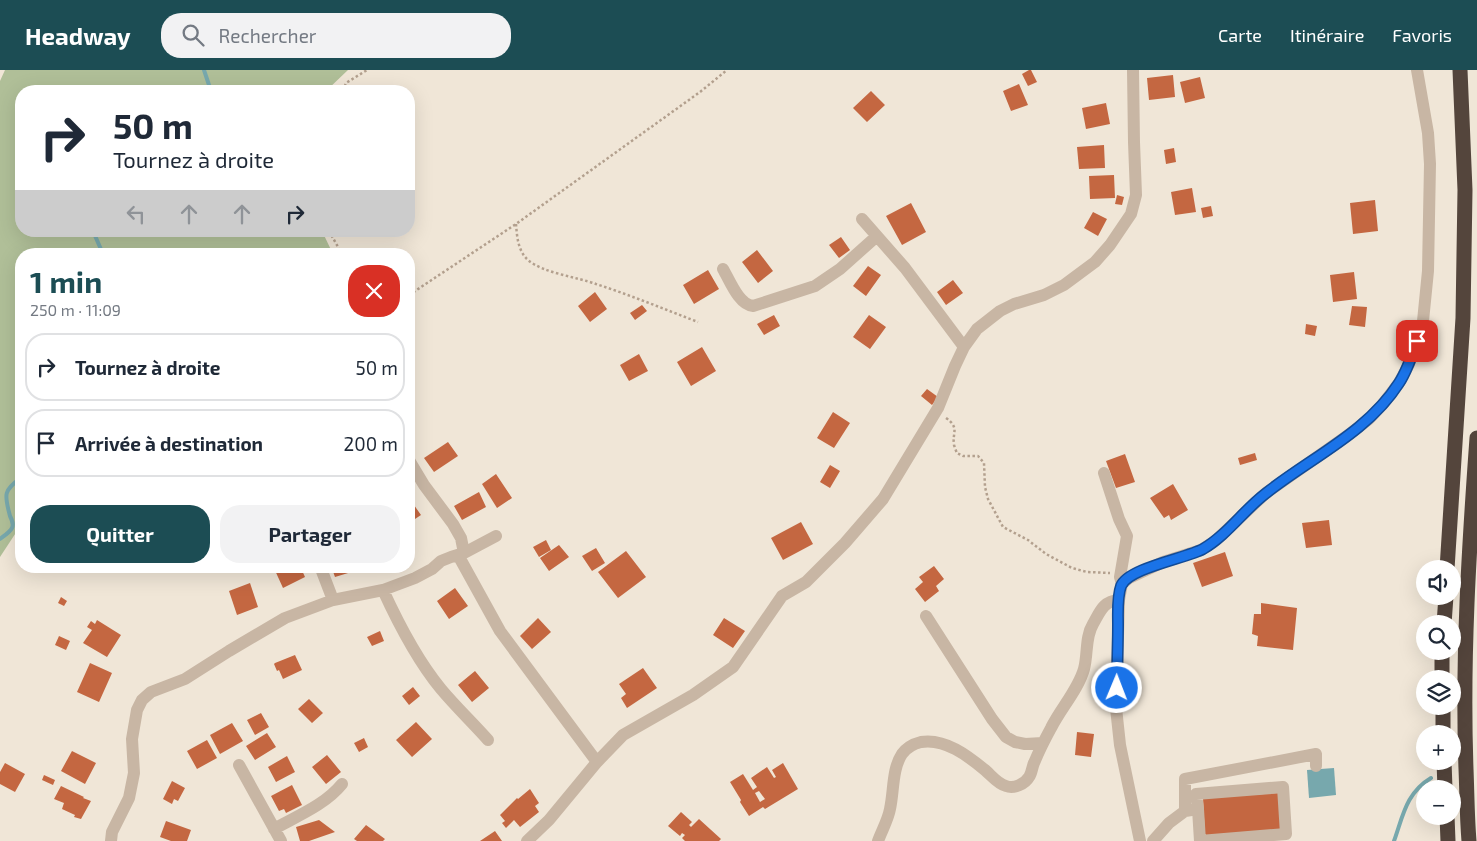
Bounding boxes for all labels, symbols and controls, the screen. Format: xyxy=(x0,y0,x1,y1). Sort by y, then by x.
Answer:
search box xyxy=(161,13,511,58)
text: Headway xyxy=(25,21,131,50)
icon: search xyxy=(179,21,207,49)
text: Rechercher xyxy=(219,24,317,47)
text: Carte xyxy=(1218,24,1262,46)
text: Itinéraire xyxy=(1290,24,1364,46)
text: Favoris xyxy=(1392,24,1452,46)
text: 50 m xyxy=(113,104,193,146)
icon: right xyxy=(30,105,95,170)
text: Tournez à droite xyxy=(113,146,274,172)
icon: left xyxy=(122,200,150,228)
icon: ahead xyxy=(175,200,203,228)
icon: ahead xyxy=(228,200,256,228)
icon: right xyxy=(281,200,309,228)
text: 1 min xyxy=(30,263,102,299)
button: close xyxy=(348,265,400,317)
text: 250 m · 11:09 xyxy=(30,300,121,319)
pin xyxy=(1396,320,1438,362)
icon: arrive xyxy=(1403,327,1431,355)
icon: right xyxy=(32,353,60,381)
text: Tournez à droite xyxy=(75,356,221,379)
text: 50 m xyxy=(355,356,398,379)
icon: arrive xyxy=(32,429,60,457)
text: Arrivée à destination xyxy=(75,432,263,455)
text: 200 m xyxy=(344,432,398,455)
button: Quitter xyxy=(30,505,210,563)
button: Partager xyxy=(220,505,400,563)
map controls xyxy=(1416,560,1461,825)
button: sound xyxy=(1416,560,1461,605)
button: search xyxy=(1416,615,1461,660)
position arrow xyxy=(1090,661,1142,713)
button: layers xyxy=(1416,670,1461,715)
button: + xyxy=(1416,725,1461,770)
button: − xyxy=(1416,780,1461,825)

